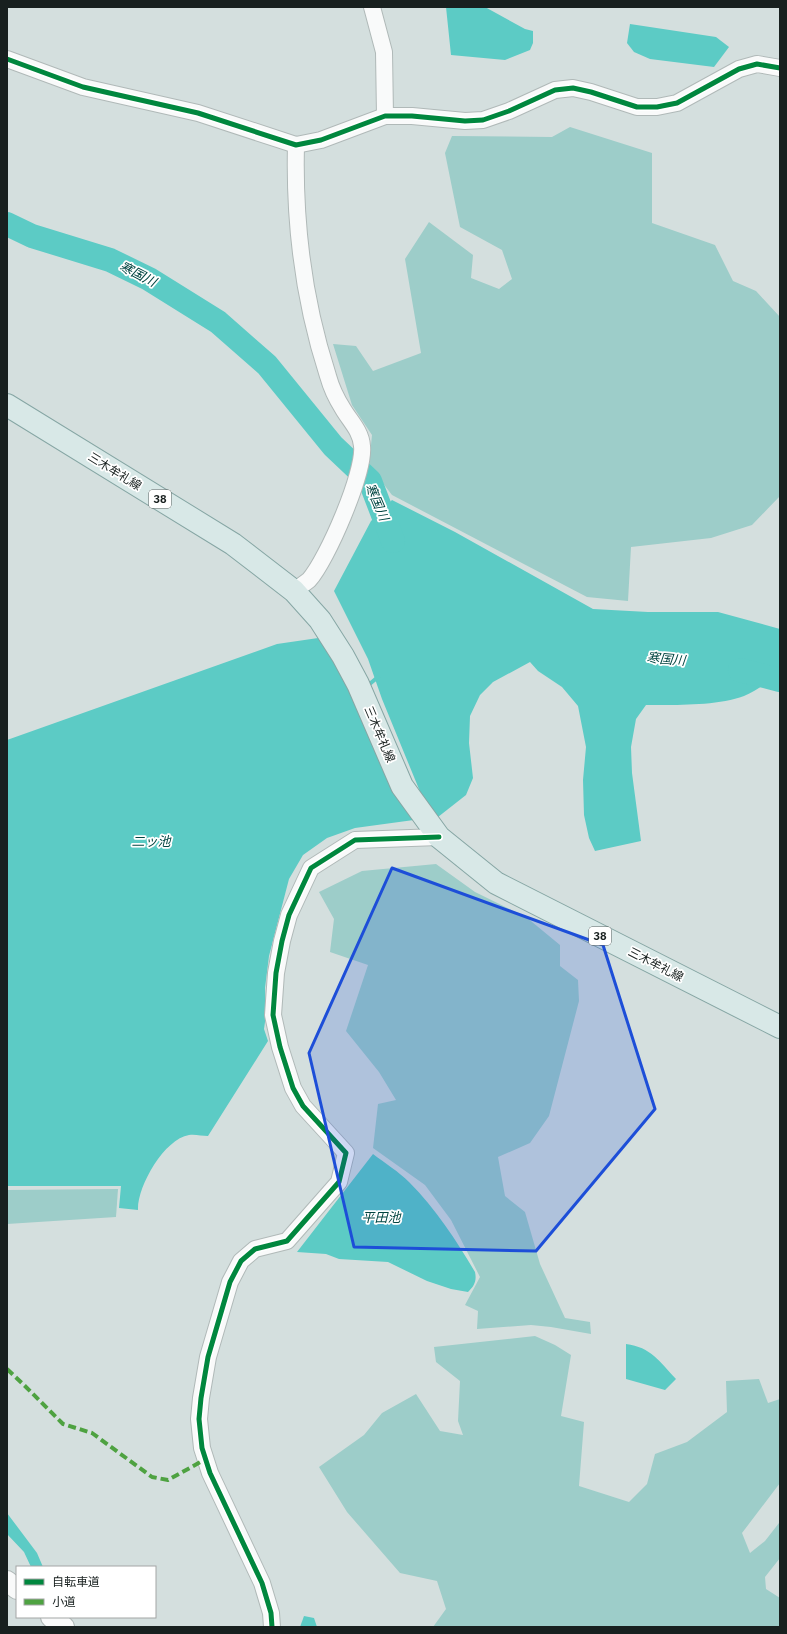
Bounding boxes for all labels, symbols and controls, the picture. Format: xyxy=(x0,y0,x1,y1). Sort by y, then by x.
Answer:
water label: 寒国川 xyxy=(117,258,161,291)
street label: 三木牟礼線 xyxy=(86,449,144,493)
water label: 寒国川 xyxy=(362,481,393,525)
road number: 38 xyxy=(149,490,171,508)
water label: 寒国川 xyxy=(646,649,688,669)
street label: 三木牟礼線 xyxy=(361,703,399,765)
water label: 二ッ池 xyxy=(131,833,172,850)
road number: 38 xyxy=(589,927,611,945)
street label: 三木牟礼線 xyxy=(626,944,686,984)
water label: 平田池 xyxy=(361,1209,402,1226)
legend xyxy=(16,1566,156,1618)
text: 自転車道 xyxy=(52,1574,100,1589)
text: 小道 xyxy=(52,1594,76,1609)

